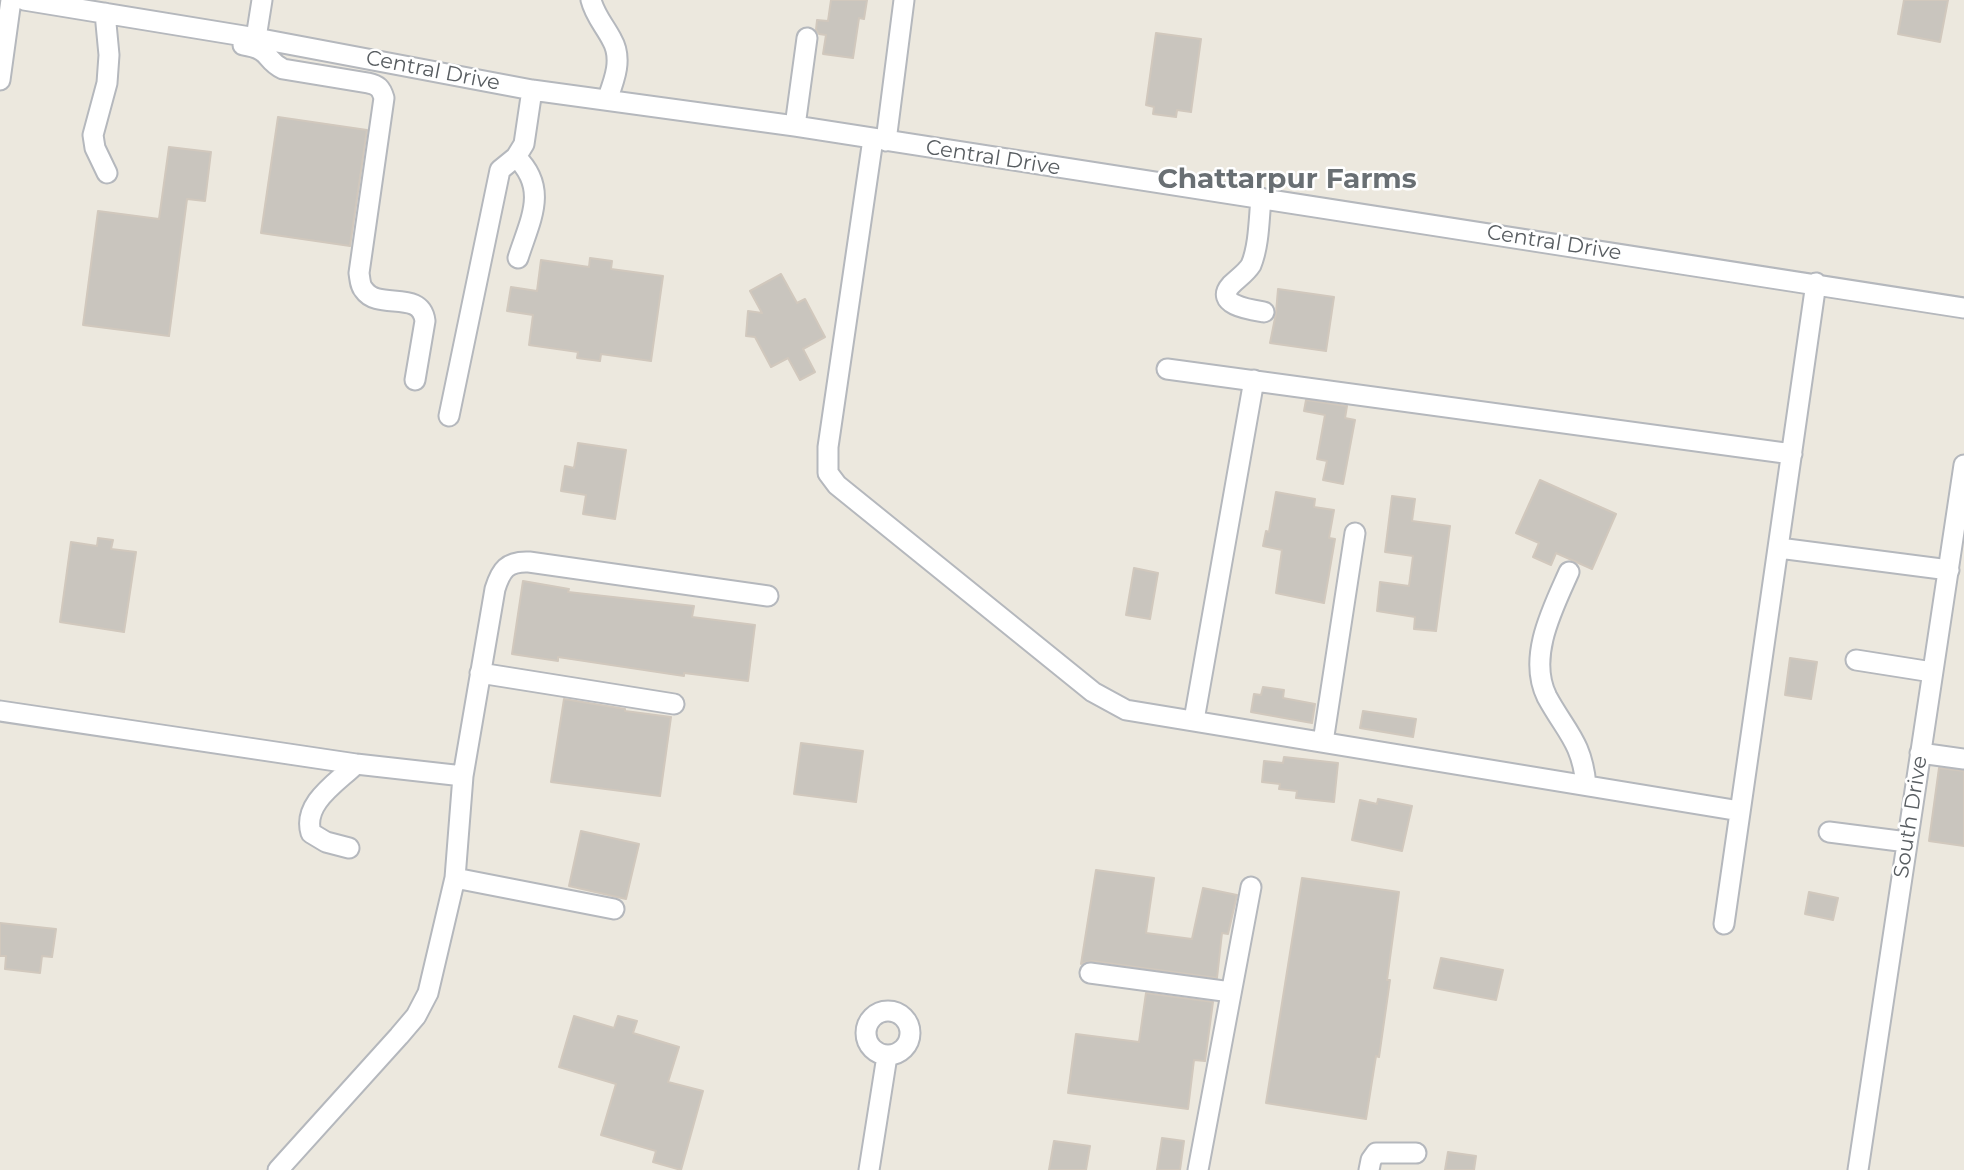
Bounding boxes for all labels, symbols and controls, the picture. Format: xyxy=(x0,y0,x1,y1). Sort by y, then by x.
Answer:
street label: Central Drive xyxy=(364,46,502,96)
street label: Central Drive xyxy=(924,135,1062,181)
district label: Chattarpur Farms xyxy=(1157,163,1417,197)
street label: Central Drive xyxy=(1485,220,1623,266)
street label: South Drive xyxy=(1889,754,1933,880)

